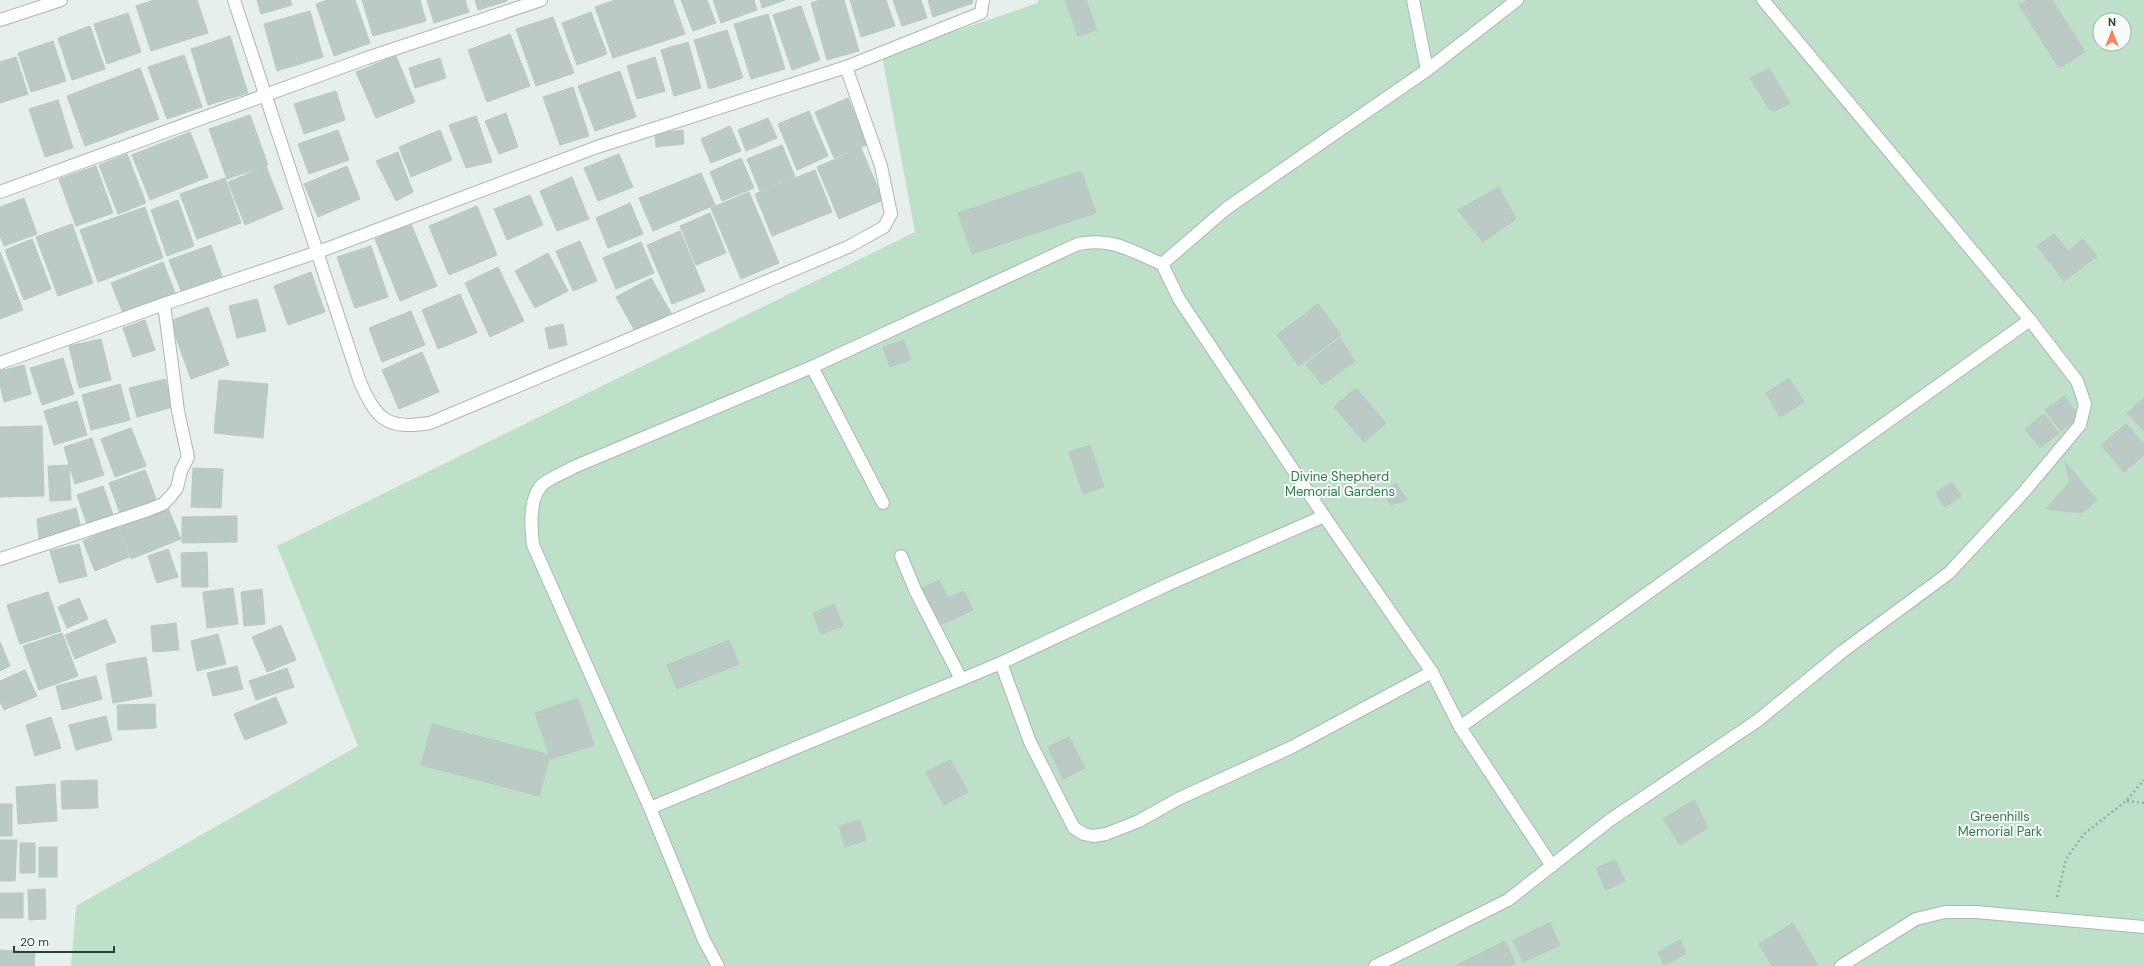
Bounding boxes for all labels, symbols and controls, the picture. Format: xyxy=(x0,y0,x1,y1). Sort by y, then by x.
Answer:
north arrow xyxy=(2092,12,2132,52)
text: N xyxy=(2108,15,2116,29)
park label: Divine Shepherd Memorial Gardens xyxy=(1285,468,1395,500)
park label: Greenhills Memorial Park xyxy=(1958,808,2043,840)
scale bar xyxy=(14,928,114,954)
text: 20 m xyxy=(20,934,49,950)

